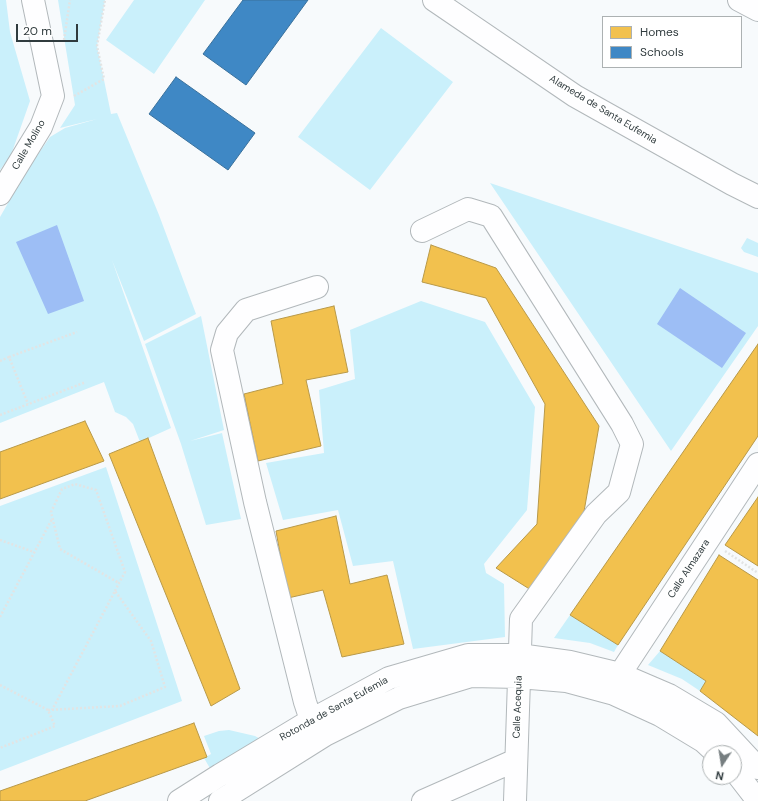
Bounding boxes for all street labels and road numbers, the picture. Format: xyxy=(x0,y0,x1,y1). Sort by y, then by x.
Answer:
street label: Alameda de Santa Eufemia xyxy=(547,73,659,147)
street label: Calle Molino xyxy=(10,118,48,172)
street label: Calle Almazara xyxy=(666,537,712,601)
street label: Rotonda de Santa Eufemia xyxy=(278,674,390,744)
street label: Calle Acequia xyxy=(511,675,525,739)

